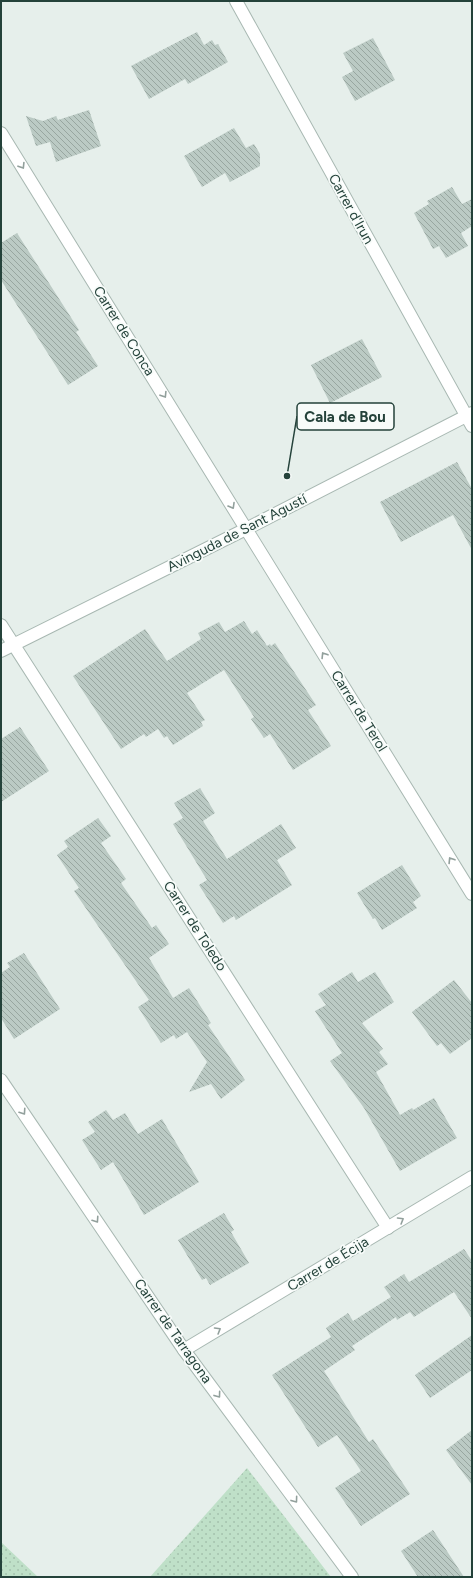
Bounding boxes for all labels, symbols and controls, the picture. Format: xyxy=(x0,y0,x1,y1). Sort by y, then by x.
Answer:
one-way arrow xyxy=(17,162,24,169)
street label: Carrer d'Irun xyxy=(325,171,377,247)
street label: Carrer de Conca xyxy=(90,283,158,379)
one-way arrow xyxy=(159,391,167,398)
callout: Cala de Bou xyxy=(297,403,394,430)
text: Cala de Bou xyxy=(304,408,386,426)
street label: Avinguda de Sant Agustí xyxy=(164,490,310,576)
one-way arrow xyxy=(228,502,235,509)
one-way arrow xyxy=(321,652,329,659)
street label: Carrer de Terol xyxy=(327,667,391,755)
one-way arrow xyxy=(449,857,456,864)
street label: Carrer de Toledo xyxy=(160,878,230,974)
one-way arrow xyxy=(18,1108,26,1115)
one-way arrow xyxy=(91,1216,99,1223)
one-way arrow xyxy=(397,1217,404,1225)
street label: Carrer de Écija xyxy=(284,1233,372,1295)
street label: Carrer de Tarragona xyxy=(131,1275,215,1387)
one-way arrow xyxy=(214,1327,221,1335)
one-way arrow xyxy=(213,1391,220,1398)
one-way arrow xyxy=(291,1496,298,1503)

